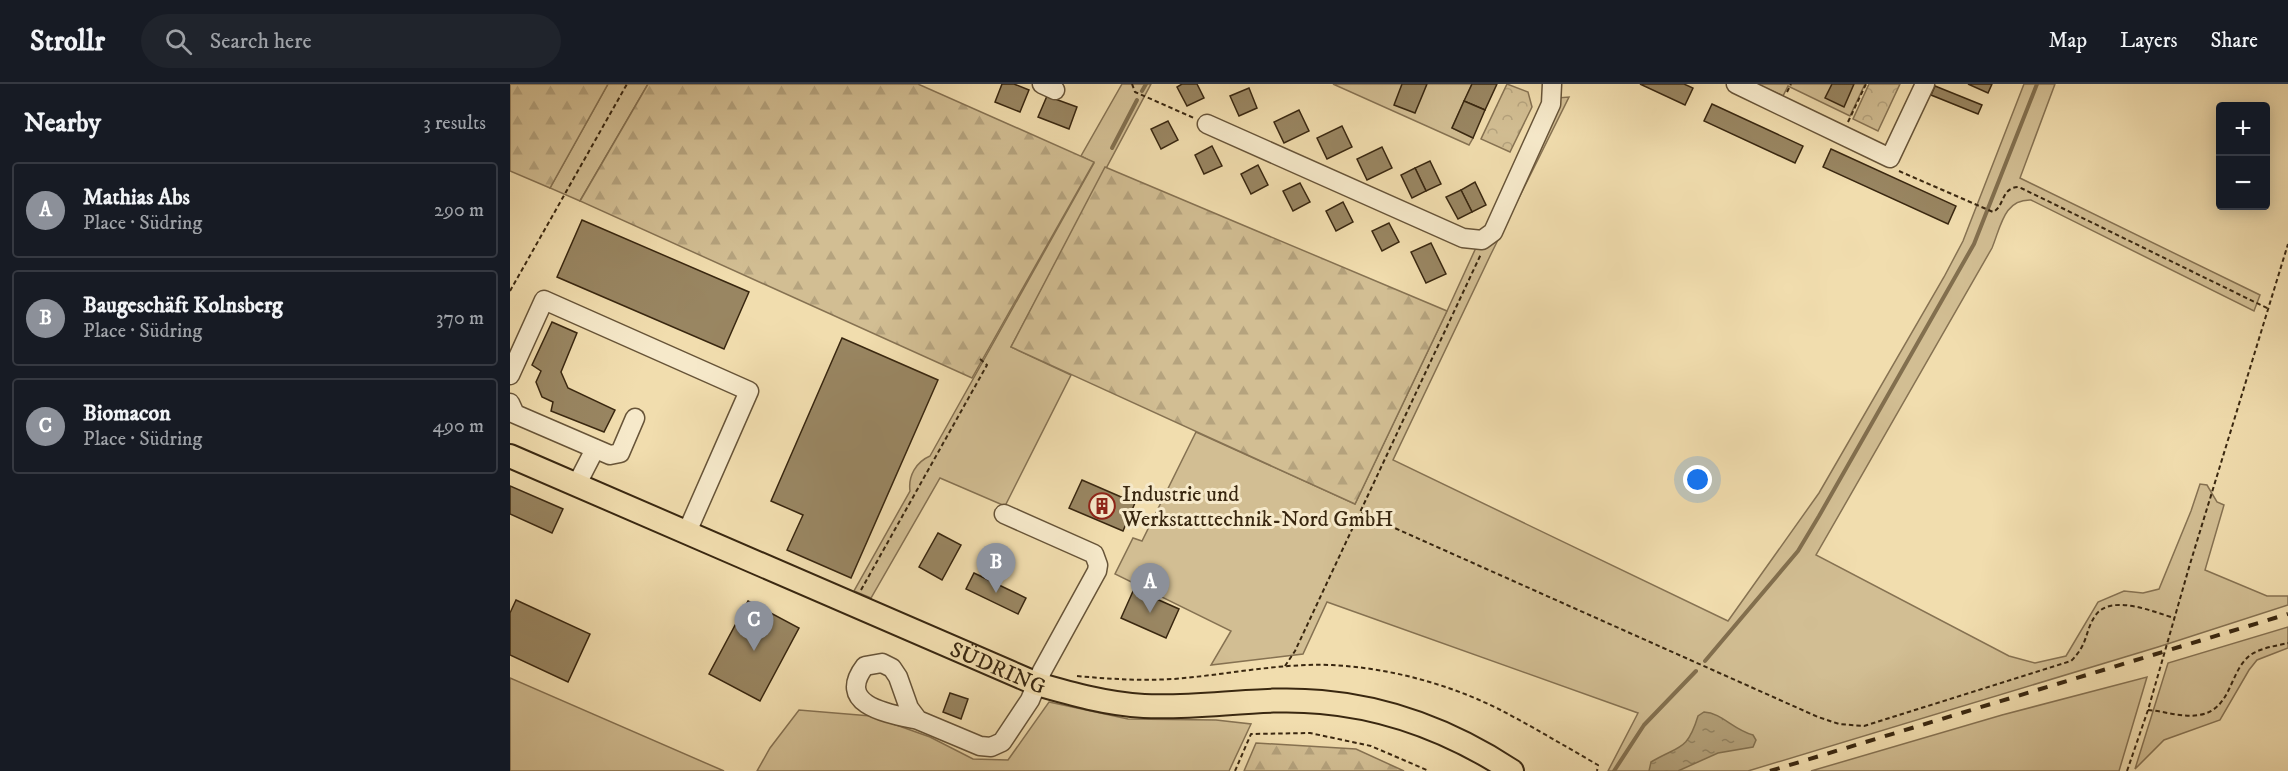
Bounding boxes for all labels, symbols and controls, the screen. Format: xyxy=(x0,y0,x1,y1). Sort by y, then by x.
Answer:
search box xyxy=(141,14,561,68)
text: Strollr xyxy=(30,24,105,59)
icon: search xyxy=(162,25,195,58)
text: Search here xyxy=(210,28,312,55)
text: Map xyxy=(2048,28,2087,54)
text: Layers xyxy=(2120,28,2178,54)
text: Share xyxy=(2211,28,2258,54)
map controls xyxy=(2216,102,2270,210)
button: + xyxy=(2216,102,2270,156)
text: Nearby xyxy=(24,107,101,140)
text: 3 results xyxy=(423,111,486,136)
button: − xyxy=(2216,156,2270,210)
text: Mathias Abs xyxy=(83,184,190,211)
text: A xyxy=(39,198,52,223)
text: 290 m xyxy=(434,198,484,223)
text: Place · Südring xyxy=(83,211,202,236)
text: Baugeschäft Kolnsberg xyxy=(83,292,283,319)
text: B xyxy=(39,306,52,331)
text: 370 m xyxy=(436,306,484,331)
text: Place · Südring xyxy=(83,319,202,344)
text: Biomacon xyxy=(83,400,171,427)
text: C xyxy=(39,414,52,439)
text: 490 m xyxy=(432,414,484,439)
text: Place · Südring xyxy=(83,427,202,452)
your location xyxy=(1683,465,1712,494)
place label: Industrie und Werkstatttechnik-Nord GmbH xyxy=(1121,481,1394,533)
building icon: Industrie und Werkstatttechnik-Nord GmbH xyxy=(1087,491,1117,521)
pin: B xyxy=(976,544,1016,593)
pin: A xyxy=(1130,564,1170,613)
pin: C xyxy=(734,602,774,651)
street label: SÜDRING xyxy=(946,636,1049,701)

